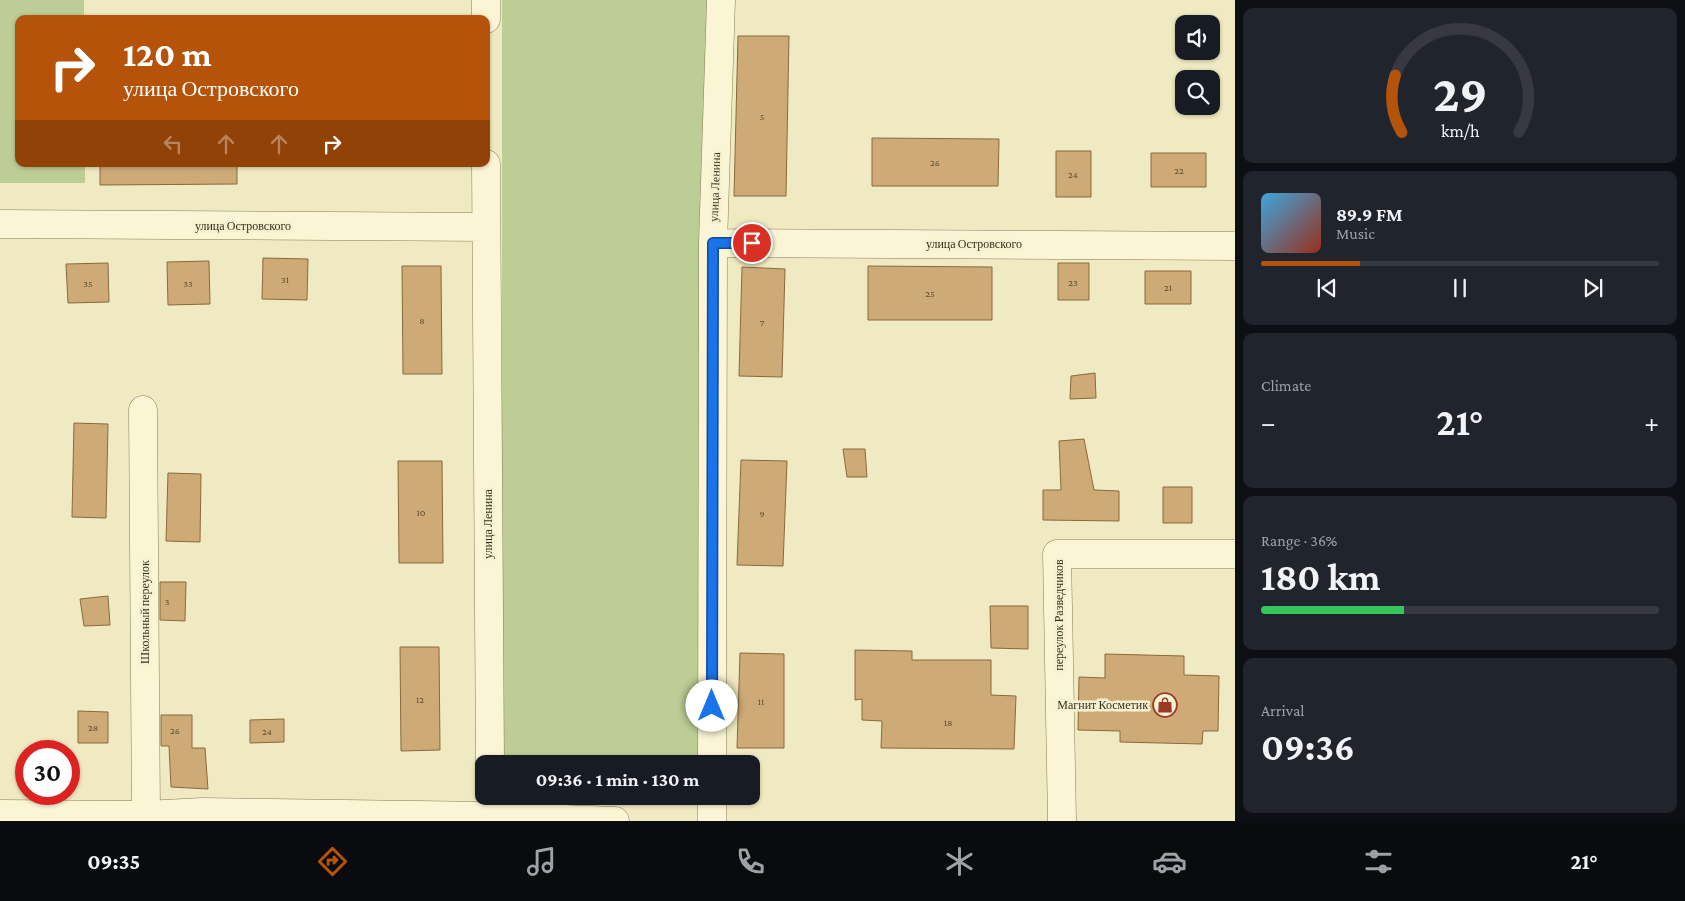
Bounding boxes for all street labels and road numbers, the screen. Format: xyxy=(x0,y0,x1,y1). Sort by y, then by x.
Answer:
street label: улица Ленина xyxy=(707,151,723,222)
street label: улица Островского xyxy=(195,219,291,233)
street label: улица Островского xyxy=(926,237,1022,251)
street label: улица Ленина xyxy=(481,488,495,559)
street label: переулок Разведчиков xyxy=(1052,559,1066,671)
street label: Школьный переулок xyxy=(138,560,152,664)

